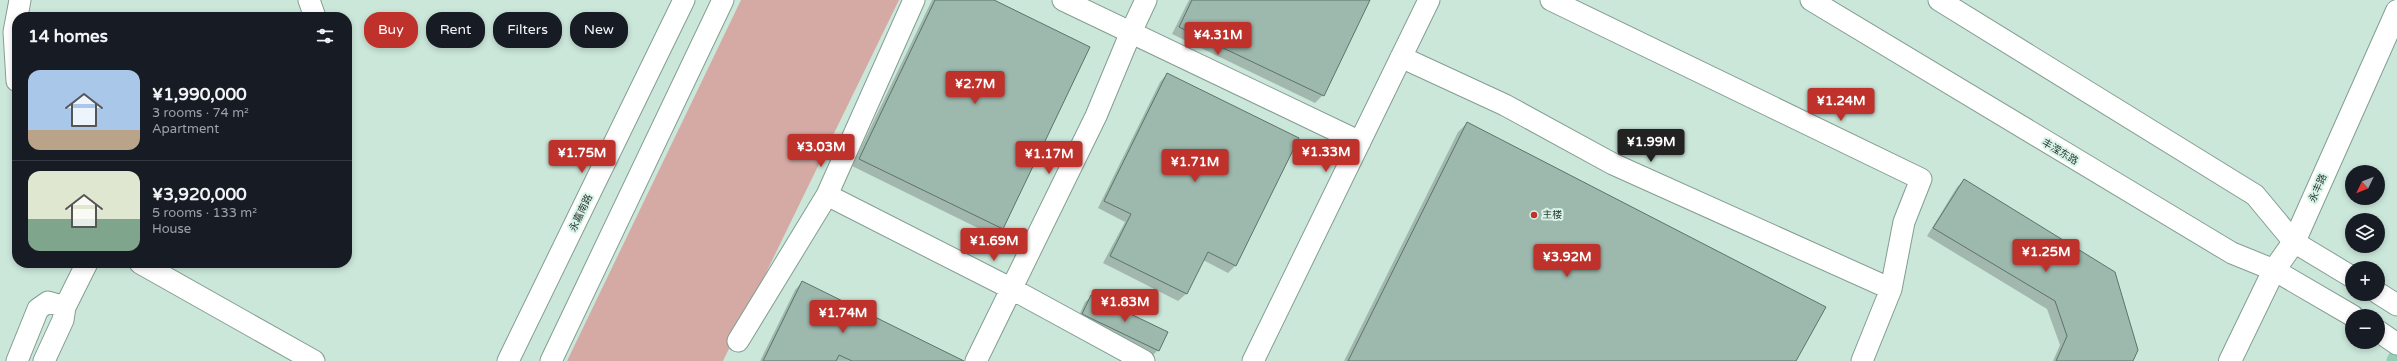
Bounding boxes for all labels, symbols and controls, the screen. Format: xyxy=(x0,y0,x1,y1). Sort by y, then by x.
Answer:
chip: Buy xyxy=(364,12,418,48)
chip: Rent xyxy=(426,12,485,48)
chip: Filters xyxy=(493,12,562,48)
chip: New xyxy=(570,12,628,48)
pin: ¥4.31M xyxy=(1185,22,1251,56)
icon: filters xyxy=(314,25,336,47)
text: 14 homes xyxy=(28,26,108,47)
text: ¥4.31M xyxy=(1194,27,1242,43)
pin: ¥2.7M xyxy=(947,71,1003,105)
text: ¥2.7M xyxy=(955,76,995,92)
text: ¥1,990,000 xyxy=(152,84,247,105)
icon: home xyxy=(60,86,108,134)
pin: ¥1.24M xyxy=(1808,88,1874,122)
text: ¥1.24M xyxy=(1817,93,1865,109)
text: 3 rooms · 74 m² xyxy=(152,105,249,121)
text: Apartment xyxy=(152,121,219,137)
pin: ¥1.99M xyxy=(1618,129,1684,163)
pin: ¥3.03M xyxy=(788,134,854,168)
text: ¥1.99M xyxy=(1627,134,1675,150)
street label: 丰滢东路 xyxy=(2040,137,2080,167)
text: ¥3.03M xyxy=(797,139,845,155)
pin: ¥1.33M xyxy=(1293,139,1359,173)
pin: ¥1.75M xyxy=(549,140,615,174)
pin: ¥1.17M xyxy=(1016,141,1082,175)
text: ¥1.33M xyxy=(1302,144,1350,160)
text: ¥1.75M xyxy=(558,145,606,161)
text: ¥1.17M xyxy=(1025,146,1073,162)
pin: ¥1.71M xyxy=(1162,149,1228,183)
text: ¥1.71M xyxy=(1171,154,1219,170)
north arrow xyxy=(2345,165,2385,205)
map controls xyxy=(2345,165,2385,349)
street label: 永丰路 xyxy=(2306,172,2330,204)
text: ¥3,920,000 xyxy=(152,184,247,205)
icon: home xyxy=(60,187,108,235)
street label: 永嘉南路 xyxy=(567,192,595,234)
text: 5 rooms · 133 m² xyxy=(152,205,257,221)
place label: 主楼 xyxy=(1542,209,1562,221)
marker: 主楼 xyxy=(1529,210,1539,220)
button: layers xyxy=(2345,213,2385,253)
text: House xyxy=(152,221,191,237)
pin: ¥1.69M xyxy=(961,228,1027,262)
text: ¥1.69M xyxy=(970,233,1018,249)
pin: ¥1.25M xyxy=(2013,239,2079,273)
pin: ¥3.92M xyxy=(1534,244,1600,278)
text: ¥1.25M xyxy=(2022,244,2070,260)
text: ¥3.92M xyxy=(1543,249,1591,265)
button: + xyxy=(2345,261,2385,301)
pin: ¥1.83M xyxy=(1092,289,1158,323)
text: ¥1.83M xyxy=(1101,294,1149,310)
pin: ¥1.74M xyxy=(810,300,876,334)
text: ¥1.74M xyxy=(819,305,867,321)
button: − xyxy=(2345,309,2385,349)

